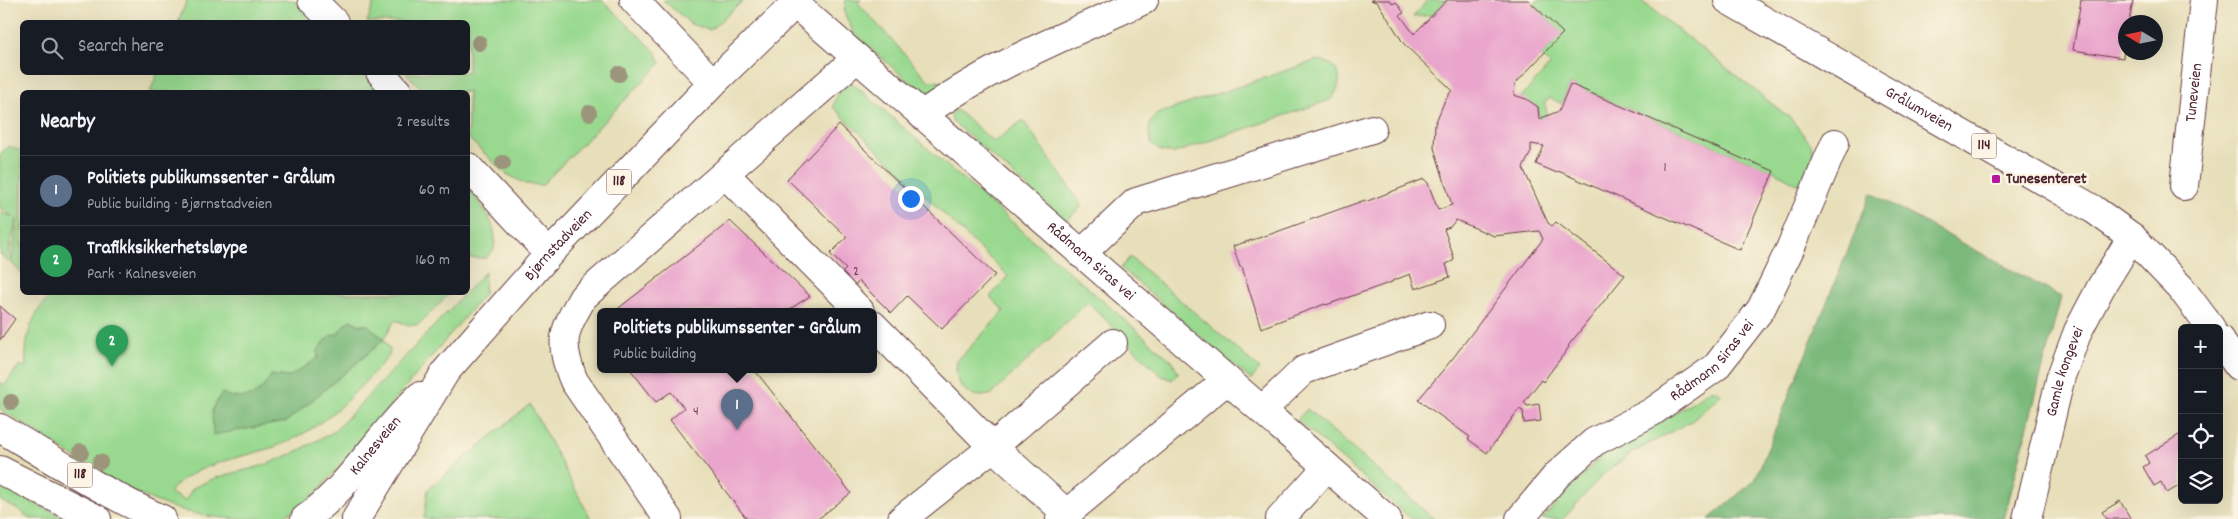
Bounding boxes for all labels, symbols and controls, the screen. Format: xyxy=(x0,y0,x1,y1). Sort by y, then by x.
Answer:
north arrow xyxy=(2118,15,2163,60)
search box xyxy=(20,20,470,75)
icon: search xyxy=(38,34,66,62)
text: Search here xyxy=(78,34,164,61)
street label: Tuneveien xyxy=(2179,62,2209,123)
street label: Grålumveien xyxy=(1881,81,1957,138)
text: Nearby xyxy=(40,108,95,138)
text: 2 results xyxy=(396,111,450,134)
road number: 114 xyxy=(1972,134,1996,158)
house number: 1 xyxy=(1663,158,1667,178)
text: Politiets publikumssenter - Grålum xyxy=(87,166,335,193)
place label: Tunesenteret xyxy=(2006,168,2087,191)
road number: 118 xyxy=(606,170,632,194)
marker: Tunesenteret xyxy=(1990,173,2002,185)
text: 1 xyxy=(54,179,58,202)
text: 60 m xyxy=(419,179,450,202)
your location xyxy=(898,186,924,212)
text: Public building · Bjørnstadveien xyxy=(87,193,272,216)
street label: Bjørnstadveien xyxy=(519,204,598,286)
street label: Rådmann Siras vei xyxy=(1041,216,1140,306)
text: Trafikksikkerhetsløype xyxy=(87,236,247,263)
text: 2 xyxy=(53,249,60,272)
text: 160 m xyxy=(415,249,450,272)
house number: 2 xyxy=(853,262,859,282)
text: Park · Kalnesveien xyxy=(87,263,196,286)
popup xyxy=(597,308,877,373)
street label: Rådmann Siras vei xyxy=(1665,315,1760,407)
text: Politiets publikumssenter - Grålum xyxy=(613,316,861,343)
street label: Gamle kongevei xyxy=(2040,323,2090,419)
map controls xyxy=(2178,324,2223,504)
button: + xyxy=(2178,324,2223,369)
pin: 2 xyxy=(96,325,128,366)
text: Public building xyxy=(613,343,696,366)
button: − xyxy=(2178,369,2223,414)
pin: 1 xyxy=(721,389,753,430)
house number: 4 xyxy=(693,402,699,422)
street label: Kalnesveien xyxy=(344,411,407,481)
button: locate xyxy=(2178,414,2223,459)
button: layers xyxy=(2178,459,2223,504)
road number: 118 xyxy=(68,462,92,488)

